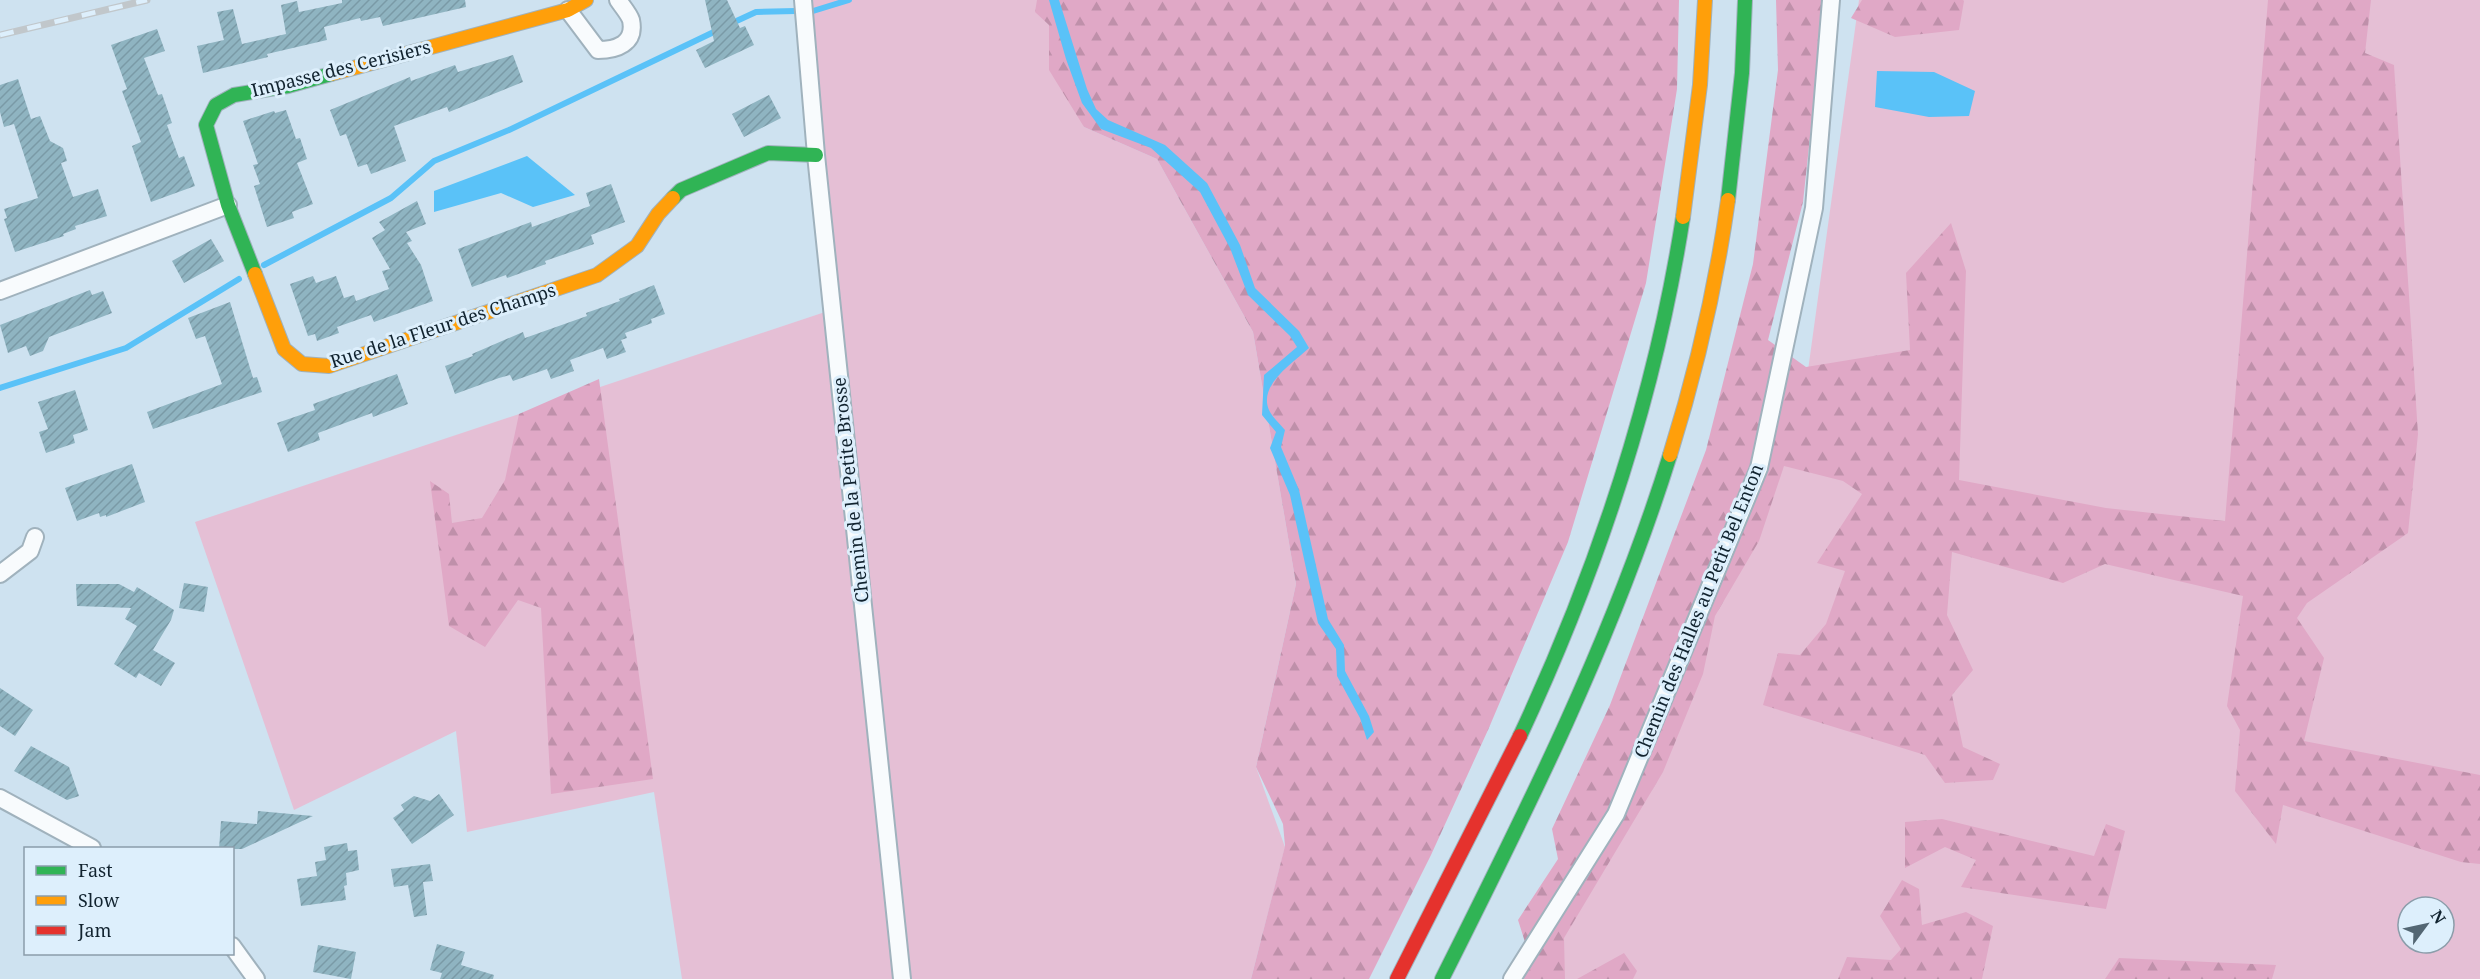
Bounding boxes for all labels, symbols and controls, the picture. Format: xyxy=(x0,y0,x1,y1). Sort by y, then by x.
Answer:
street label: Impasse des Cerisiers xyxy=(249,34,433,102)
street label: Rue de la Fleur des Champs xyxy=(327,277,559,373)
street label: Chemin de la Petite Brosse xyxy=(826,376,874,604)
street label: Chemin des Halles au Petit Bel Enton xyxy=(1628,460,1768,761)
legend xyxy=(24,847,234,955)
text: Fast xyxy=(78,858,113,882)
text: Slow xyxy=(78,888,120,912)
north arrow xyxy=(2396,895,2456,955)
text: N xyxy=(2426,906,2451,928)
text: Jam xyxy=(77,918,112,942)

